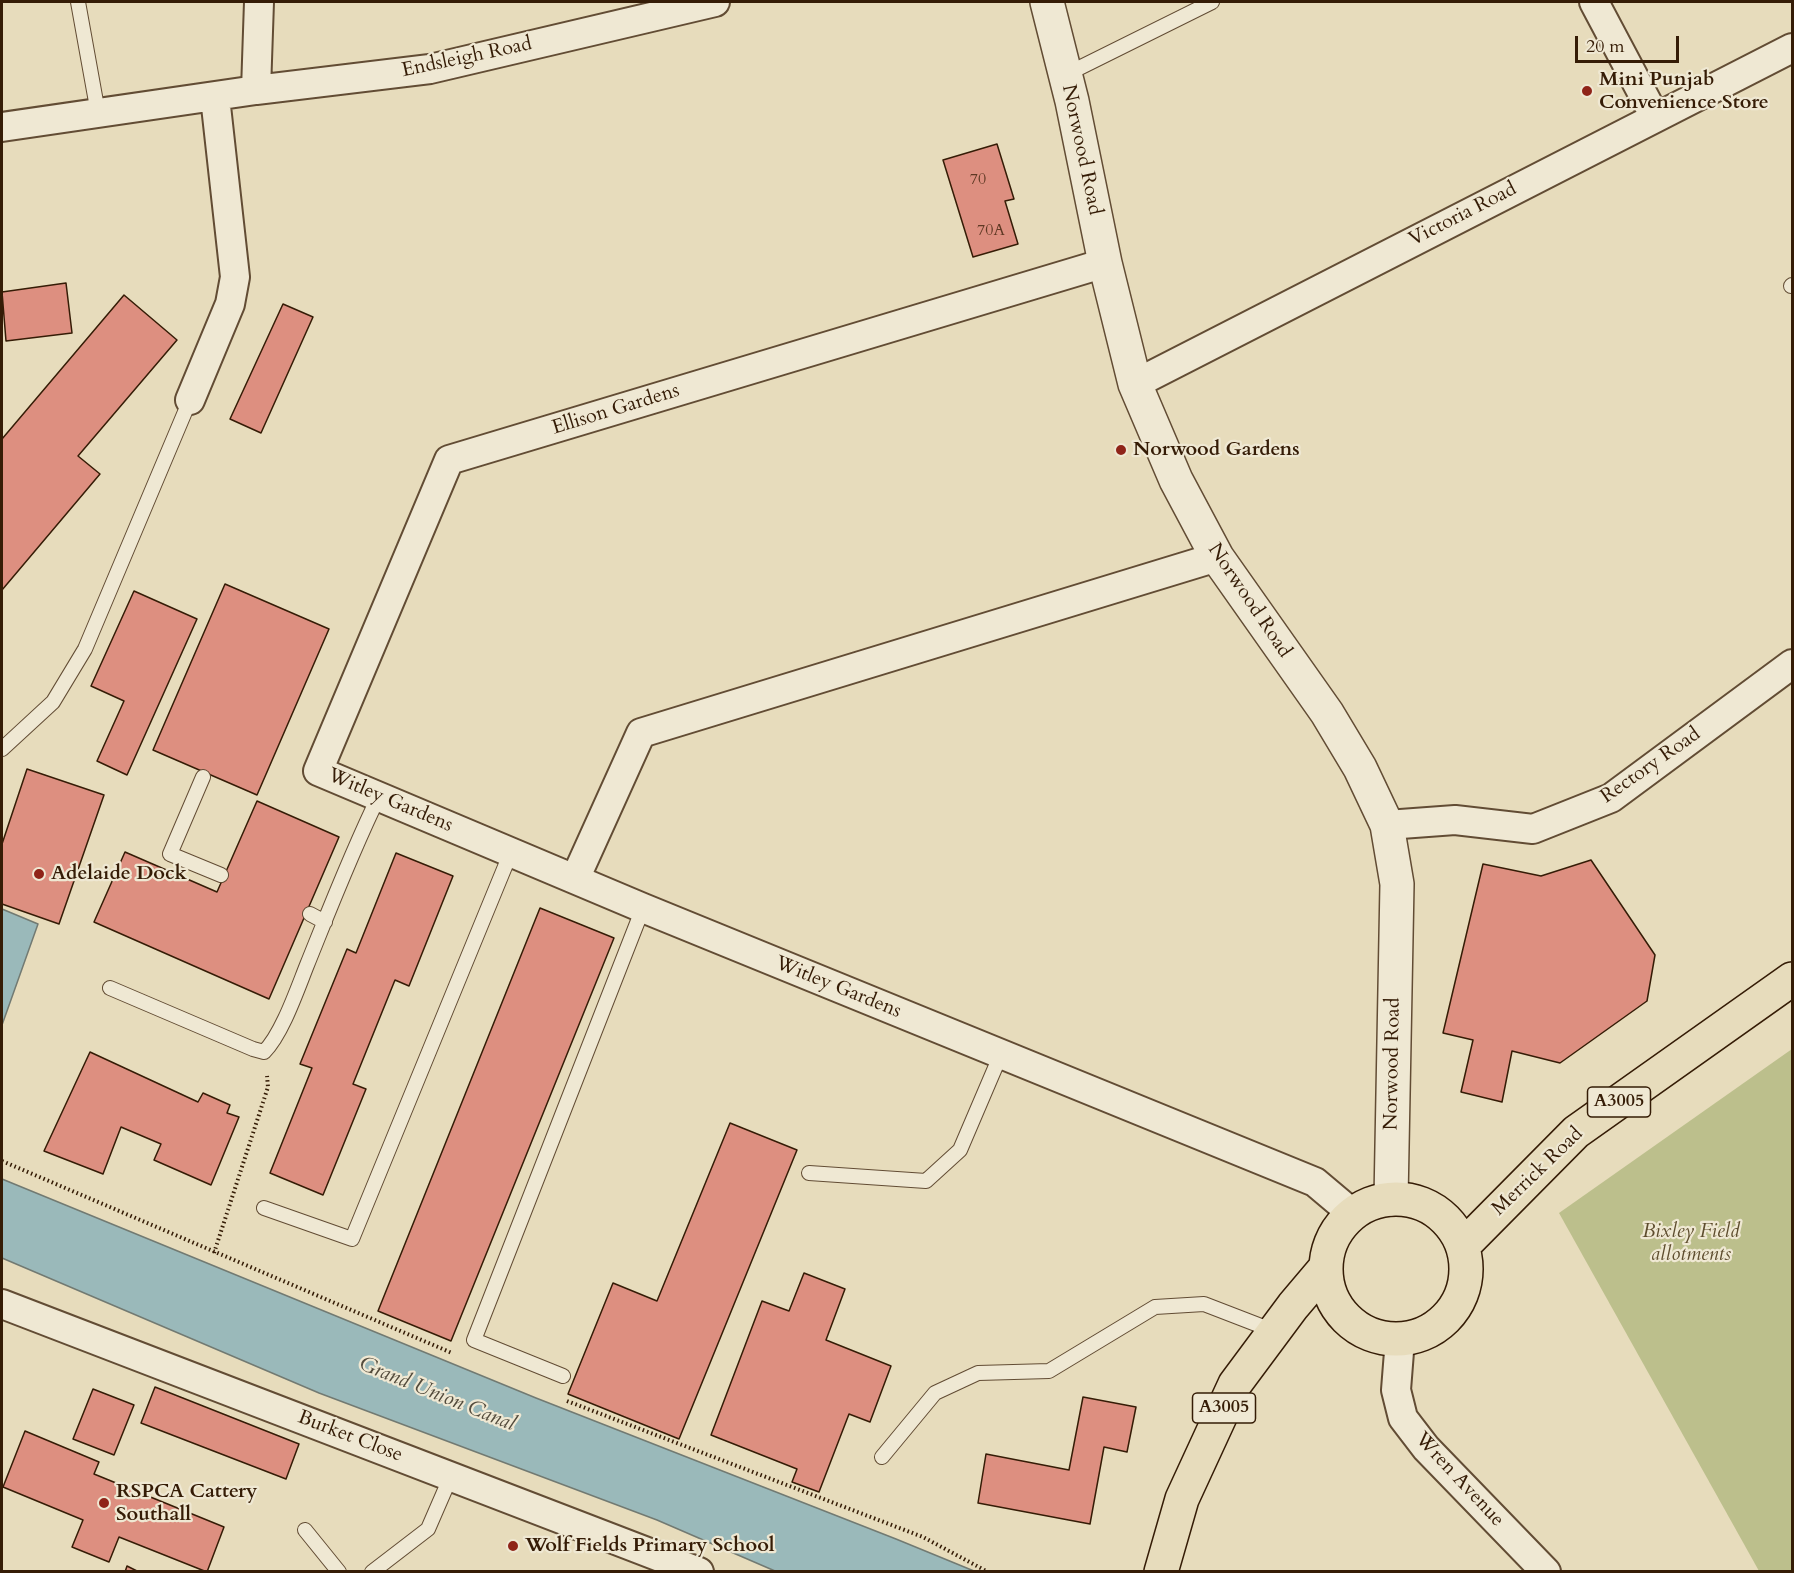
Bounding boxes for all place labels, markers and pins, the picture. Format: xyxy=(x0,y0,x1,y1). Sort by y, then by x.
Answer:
place label: Mini Punjab Convenience Store xyxy=(1599,68,1769,115)
marker: Mini Punjab Convenience Store xyxy=(1580,84,1594,98)
place label: Norwood Gardens xyxy=(1133,438,1300,462)
marker: Norwood Gardens xyxy=(1114,443,1128,457)
place label: Adelaide Dock xyxy=(51,862,187,886)
marker: Adelaide Dock xyxy=(32,867,46,881)
place label: RSPCA Cattery Southall xyxy=(116,1480,257,1527)
marker: RSPCA Cattery Southall xyxy=(97,1496,111,1510)
place label: Wolf Fields Primary School xyxy=(525,1534,775,1558)
marker: Wolf Fields Primary School xyxy=(506,1539,520,1553)

